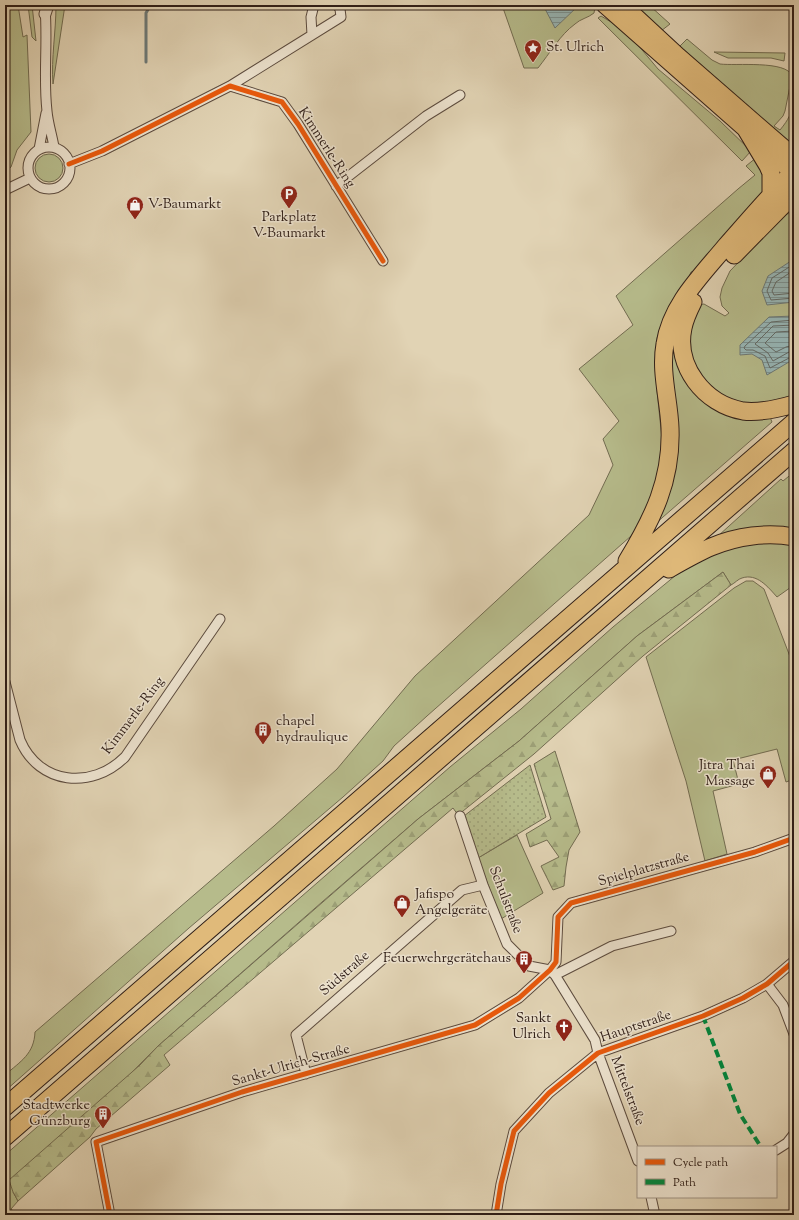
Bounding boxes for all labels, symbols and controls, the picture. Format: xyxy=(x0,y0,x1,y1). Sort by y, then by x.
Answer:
place icon: St. Ulrich xyxy=(523,38,543,63)
place label: St. Ulrich xyxy=(546,38,604,58)
street label: Kimmerle-Ring xyxy=(292,104,360,193)
parking icon: Parkplatz V-Baumarkt xyxy=(279,184,299,209)
shop icon: V-Baumarkt xyxy=(125,195,145,220)
place label: V-Baumarkt xyxy=(148,195,221,215)
place label: Parkplatz V-Baumarkt xyxy=(252,208,326,244)
street label: Kimmerle-Ring xyxy=(98,673,170,759)
place label: chapel hydraulique xyxy=(276,712,348,748)
building icon: chapel hydraulique xyxy=(253,720,273,745)
place label: Jitra Thai Massage xyxy=(698,756,755,792)
shop icon: Jitra Thai Massage xyxy=(758,764,778,789)
street label: Spielplatzstraße xyxy=(596,847,692,893)
street label: Schulstraße xyxy=(483,863,527,937)
place label: Jafispo Angelgeräte xyxy=(414,885,488,921)
shop icon: Jafispo Angelgeräte xyxy=(392,893,412,918)
street label: Südstraße xyxy=(316,947,374,1001)
place label: Feuerwehrgerätehaus xyxy=(383,949,511,969)
building icon: Feuerwehrgerätehaus xyxy=(514,949,534,974)
street label: Hauptstraße xyxy=(598,1006,674,1048)
place label: Sankt Ulrich xyxy=(512,1009,551,1045)
church icon: Sankt Ulrich xyxy=(554,1017,574,1042)
street label: Sankt-Ulrich-Straße xyxy=(230,1040,352,1092)
street label: Mittelstraße xyxy=(605,1054,649,1128)
place label: Stadtwerke Günzburg xyxy=(22,1096,90,1132)
building icon: Stadtwerke Günzburg xyxy=(93,1104,113,1129)
legend xyxy=(637,1146,777,1198)
text: Cycle path xyxy=(673,1154,728,1172)
text: Path xyxy=(673,1174,696,1192)

